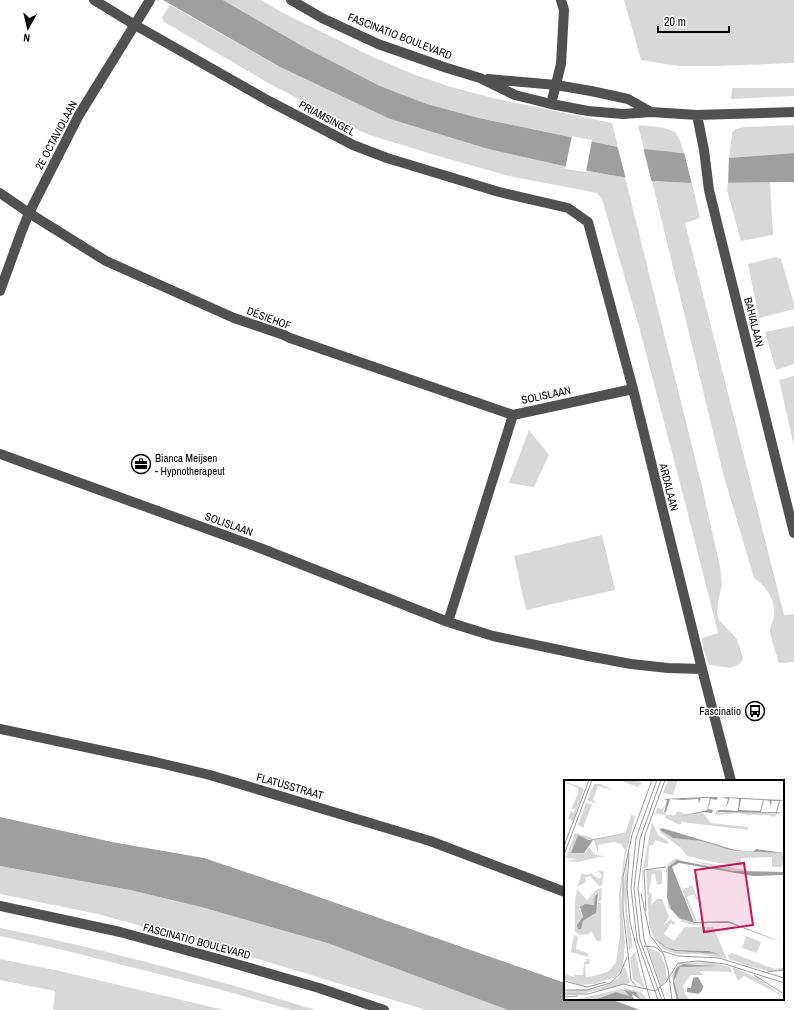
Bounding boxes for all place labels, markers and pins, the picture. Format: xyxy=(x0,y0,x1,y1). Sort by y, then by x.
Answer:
place label: Bianca Meijsen - Hypnotherapeut xyxy=(155,451,225,478)
office icon: Bianca Meijsen - Hypnotherapeut xyxy=(130,453,152,475)
bus stop icon: Fascinatio xyxy=(744,700,766,722)
place label: Fascinatio xyxy=(699,704,741,718)

